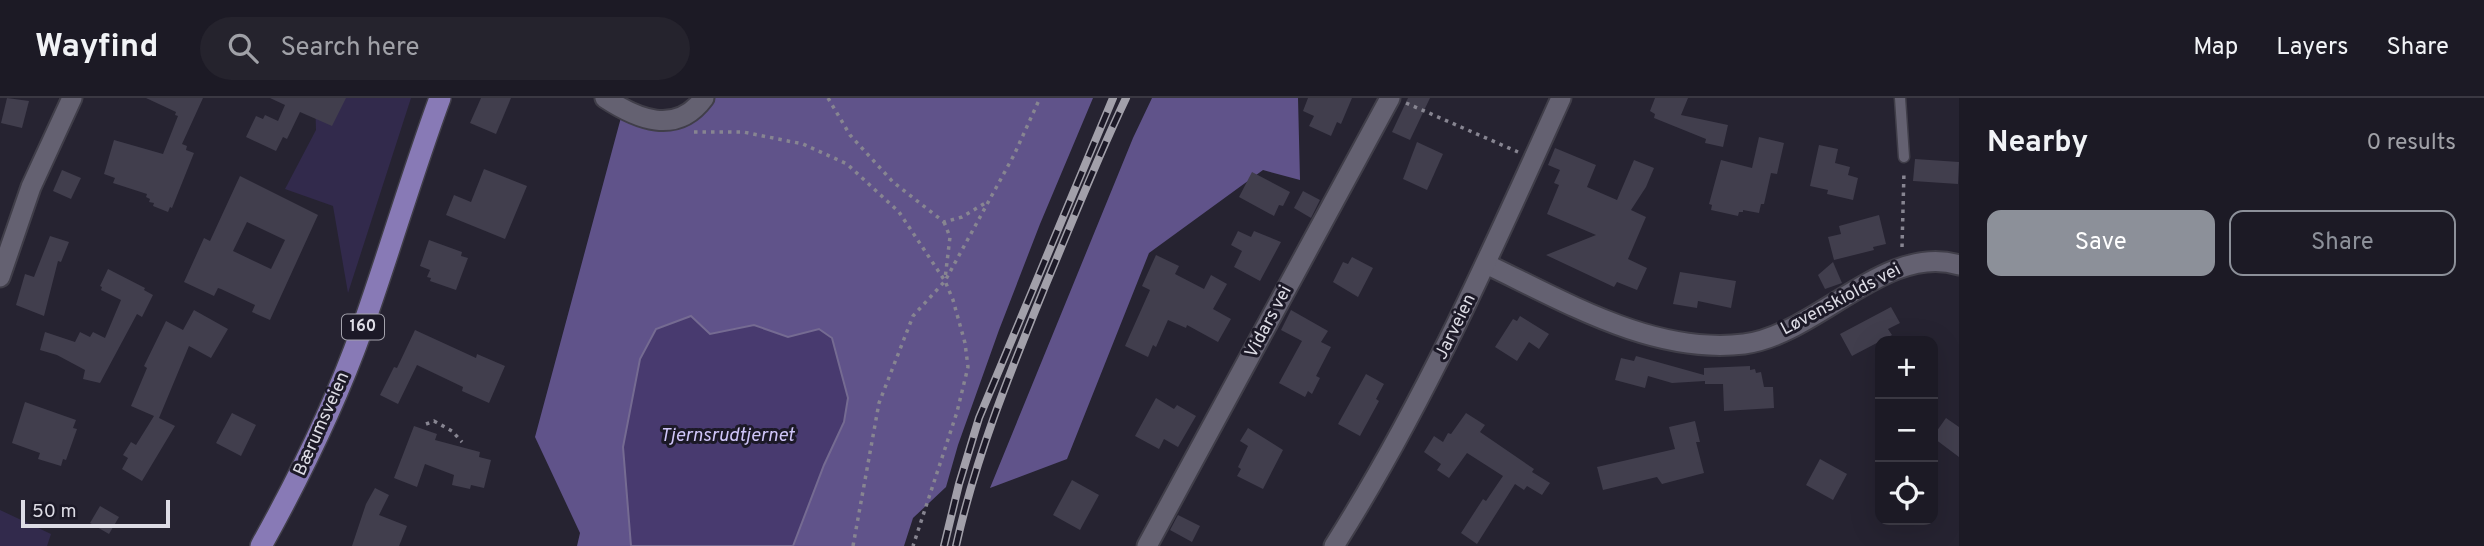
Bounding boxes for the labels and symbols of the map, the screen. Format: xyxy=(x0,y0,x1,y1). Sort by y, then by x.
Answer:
street label: Løvenskiolds vei xyxy=(1777,259,1905,341)
street label: Vidars vei xyxy=(1240,282,1298,362)
street label: Jarveien xyxy=(1430,290,1482,364)
road number: 160 xyxy=(342,314,384,340)
street label: Bærumsveien xyxy=(289,368,355,480)
water label: Tjernsrudtjernet xyxy=(660,424,796,448)
scale bar xyxy=(21,497,170,529)

